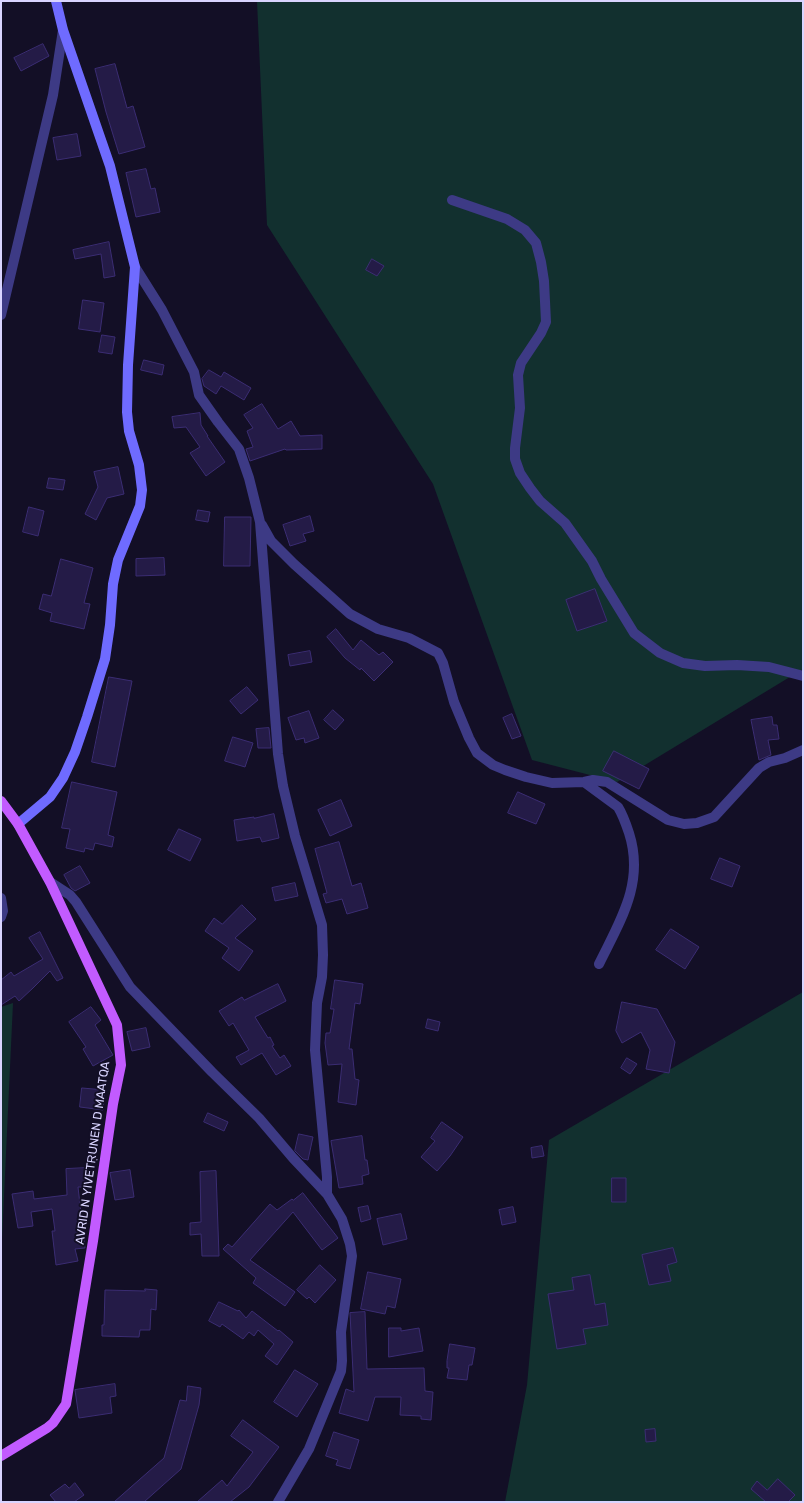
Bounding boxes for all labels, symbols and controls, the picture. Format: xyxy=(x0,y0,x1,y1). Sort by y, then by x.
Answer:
street label: AVRID N YIVETṚUNEN D MAATQA xyxy=(73,1061,113,1245)

